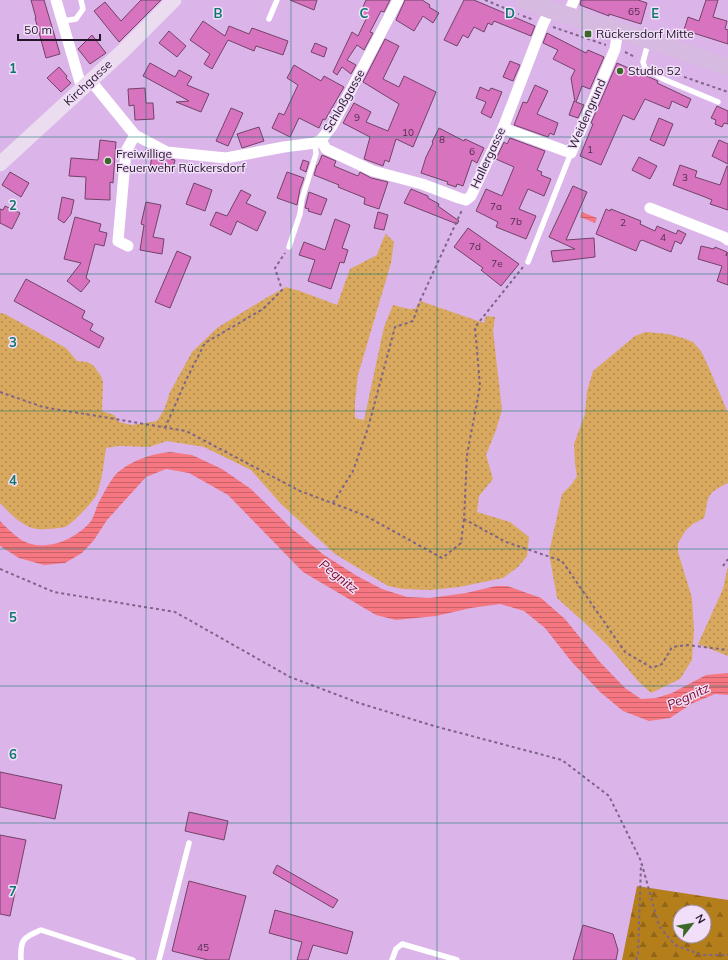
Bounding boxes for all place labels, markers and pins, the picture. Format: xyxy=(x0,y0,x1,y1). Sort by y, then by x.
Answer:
place label: Rückersdorf Mitte xyxy=(596,26,694,41)
marker: Rückersdorf Mitte xyxy=(583,29,593,39)
place label: Studio 52 xyxy=(628,63,681,78)
marker: Studio 52 xyxy=(615,66,625,76)
place label: Freiwillige Feuerwehr Rückersdorf xyxy=(116,146,246,175)
marker: Freiwillige Feuerwehr Rückersdorf xyxy=(103,156,113,166)

